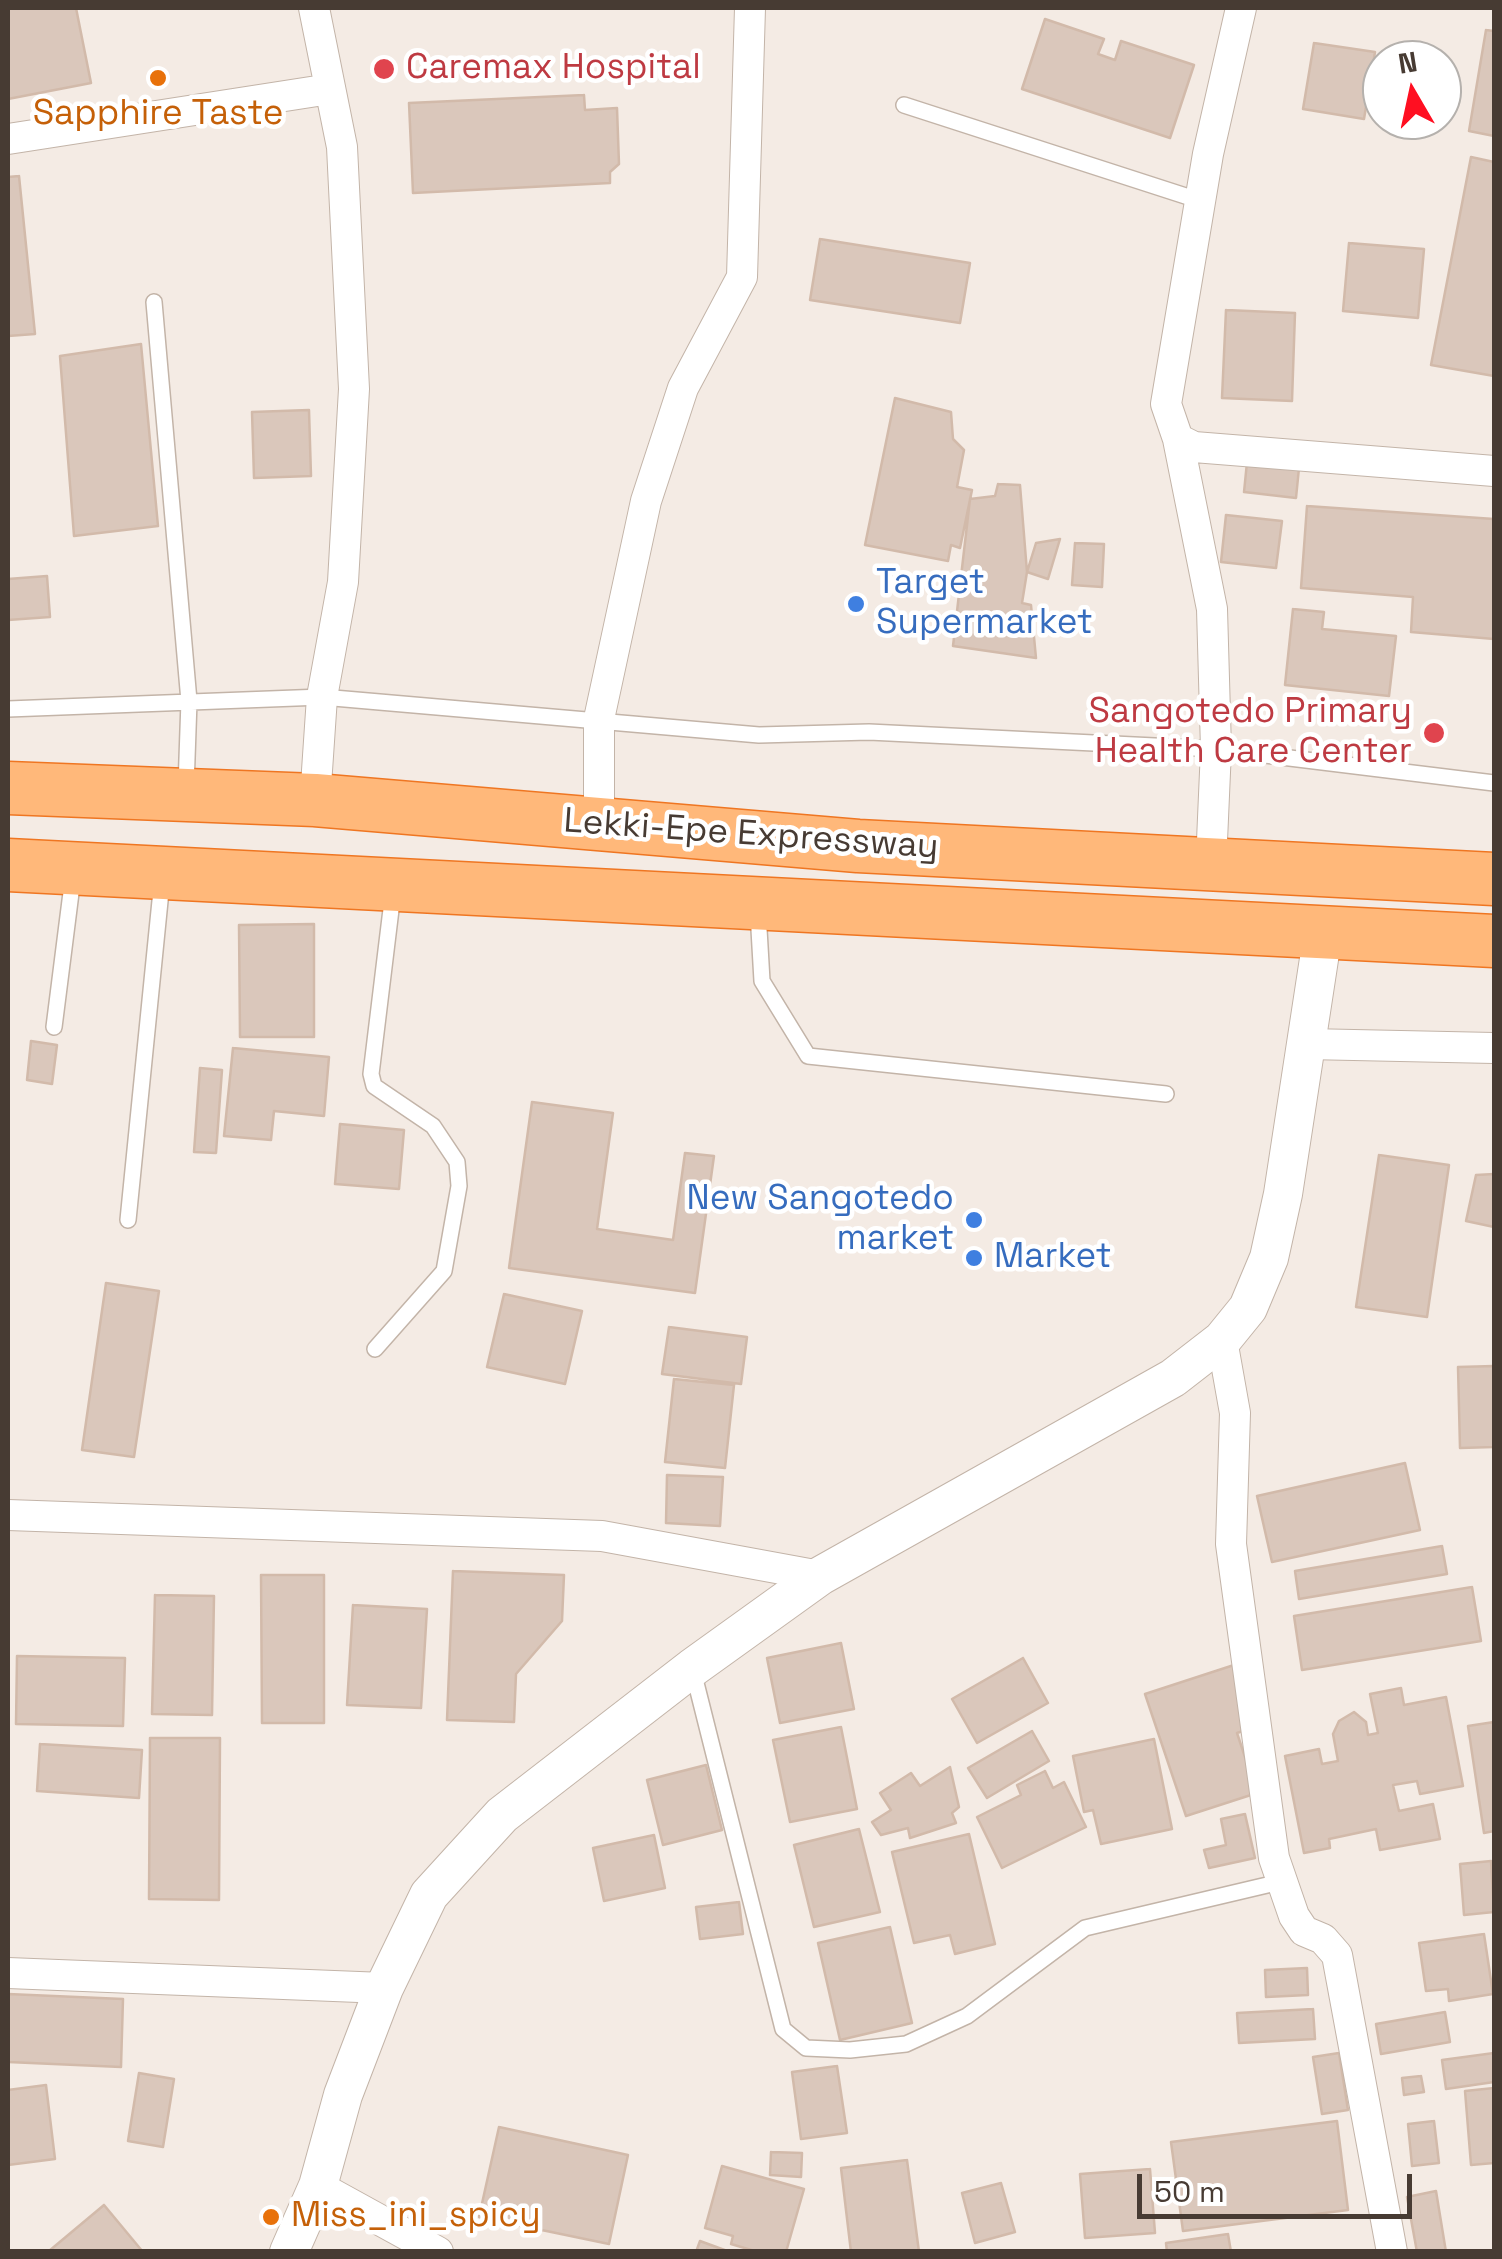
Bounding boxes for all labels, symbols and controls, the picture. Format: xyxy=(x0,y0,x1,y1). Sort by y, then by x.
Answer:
north arrow xyxy=(1362,40,1462,140)
text: N xyxy=(1396,43,1420,82)
place label: Caremax Hospital xyxy=(406,48,701,90)
marker: Caremax Hospital xyxy=(371,56,397,82)
marker: Sapphire Taste xyxy=(147,67,169,89)
place label: Sapphire Taste xyxy=(33,94,283,136)
place label: Target Supermarket xyxy=(876,563,1093,645)
marker: Target Supermarket xyxy=(845,593,867,615)
place label: Sangotedo Primary Health Care Center xyxy=(1089,692,1412,774)
marker: Sangotedo Primary Health Care Center xyxy=(1421,720,1447,746)
street label: Lekki-Epe Expressway xyxy=(562,801,940,869)
place label: New Sangotedo market xyxy=(687,1179,954,1261)
marker: New Sangotedo market xyxy=(963,1209,985,1231)
place label: Market xyxy=(994,1237,1112,1279)
marker: Market xyxy=(963,1247,985,1269)
scale bar xyxy=(1142,2154,1417,2216)
text: 50 m xyxy=(1154,2172,1225,2211)
place label: Miss_ini_spicy xyxy=(291,2196,541,2238)
marker: Miss_ini_spicy xyxy=(260,2206,282,2228)

